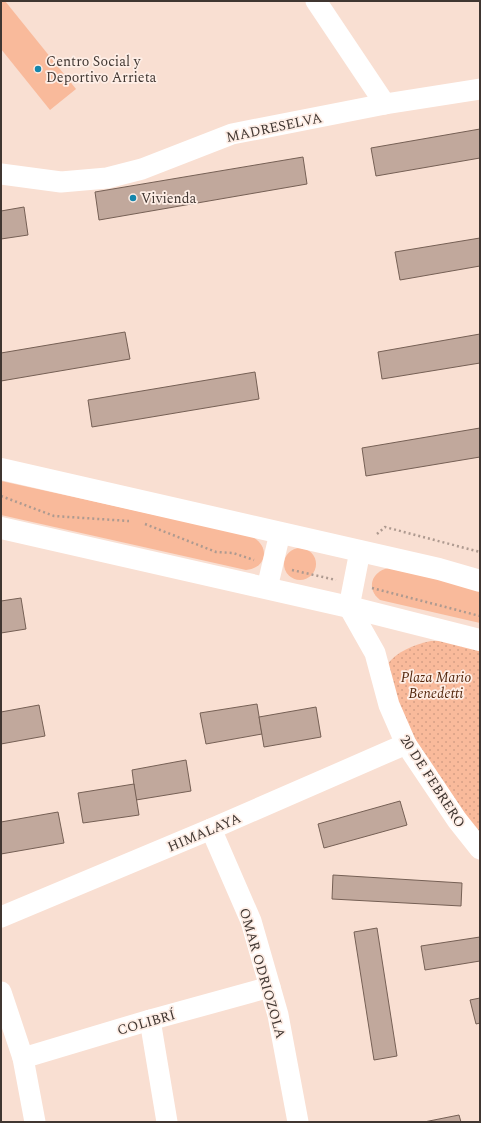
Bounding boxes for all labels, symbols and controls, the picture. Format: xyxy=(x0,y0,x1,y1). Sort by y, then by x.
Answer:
place label: Centro Social y Deportivo Arrieta xyxy=(46,51,157,88)
marker: Centro Social y Deportivo Arrieta xyxy=(33,64,43,74)
street label: MADRESELVA xyxy=(224,107,324,148)
place label: Vivienda xyxy=(141,188,197,209)
marker: Vivienda xyxy=(128,193,138,203)
park label: Plaza Mario Benedetti xyxy=(401,667,471,704)
street label: 20 DE FEBRERO xyxy=(395,731,470,832)
street label: HIMALAYA xyxy=(164,807,245,857)
street label: OMAR ODRIOZOLA xyxy=(234,905,291,1041)
street label: COLIBRÍ xyxy=(115,1004,178,1041)

